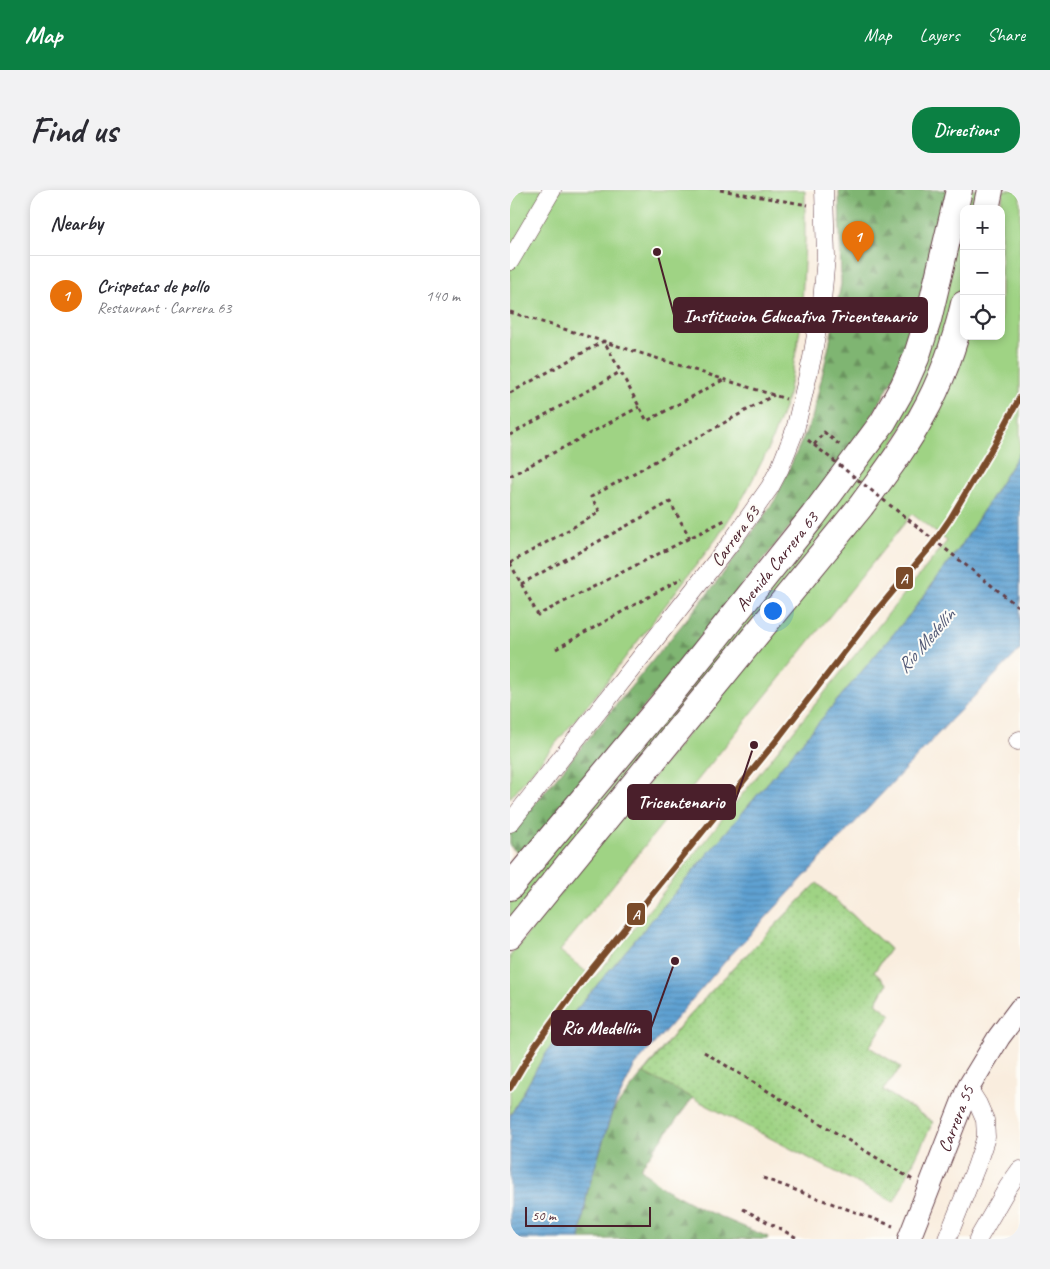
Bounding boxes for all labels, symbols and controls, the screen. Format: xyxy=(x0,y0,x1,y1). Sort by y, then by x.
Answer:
text: Map xyxy=(25,20,62,50)
text: Map xyxy=(864,24,892,46)
text: Layers xyxy=(920,24,959,46)
text: Share xyxy=(987,24,1025,46)
button: Directions xyxy=(912,107,1020,153)
text: Find us xyxy=(30,108,117,153)
map controls xyxy=(960,205,1005,340)
button: + xyxy=(960,205,1005,250)
text: Nearby xyxy=(50,210,103,236)
pin: 1 xyxy=(842,221,874,262)
button: − xyxy=(960,250,1005,295)
text: Crispetas de pollo xyxy=(97,274,209,298)
text: 1 xyxy=(62,286,70,306)
text: 140 m xyxy=(426,286,460,306)
button: locate xyxy=(960,295,1005,340)
text: Restaurant · Carrera 63 xyxy=(97,298,232,318)
callout: Institucion Educativa Tricentenario xyxy=(674,298,927,332)
text: Institucion Educativa Tricentenario xyxy=(683,304,919,328)
street label: Carrera 63 xyxy=(706,500,765,571)
street label: Avenida Carrera 63 xyxy=(731,506,824,615)
line badge: A xyxy=(895,566,914,590)
text: A xyxy=(900,570,908,587)
your location xyxy=(760,598,786,624)
water label: Río Medellín xyxy=(892,603,961,678)
callout: Tricentenario xyxy=(628,785,735,819)
text: Tricentenario xyxy=(637,790,726,814)
line badge: A xyxy=(626,902,646,926)
text: A xyxy=(632,906,640,923)
callout: Río Medellín xyxy=(552,1011,651,1045)
text: Río Medellín xyxy=(562,1016,642,1040)
street label: Carrera 55 xyxy=(933,1082,979,1155)
scale bar xyxy=(525,1204,651,1227)
text: 50 m xyxy=(532,1207,556,1224)

